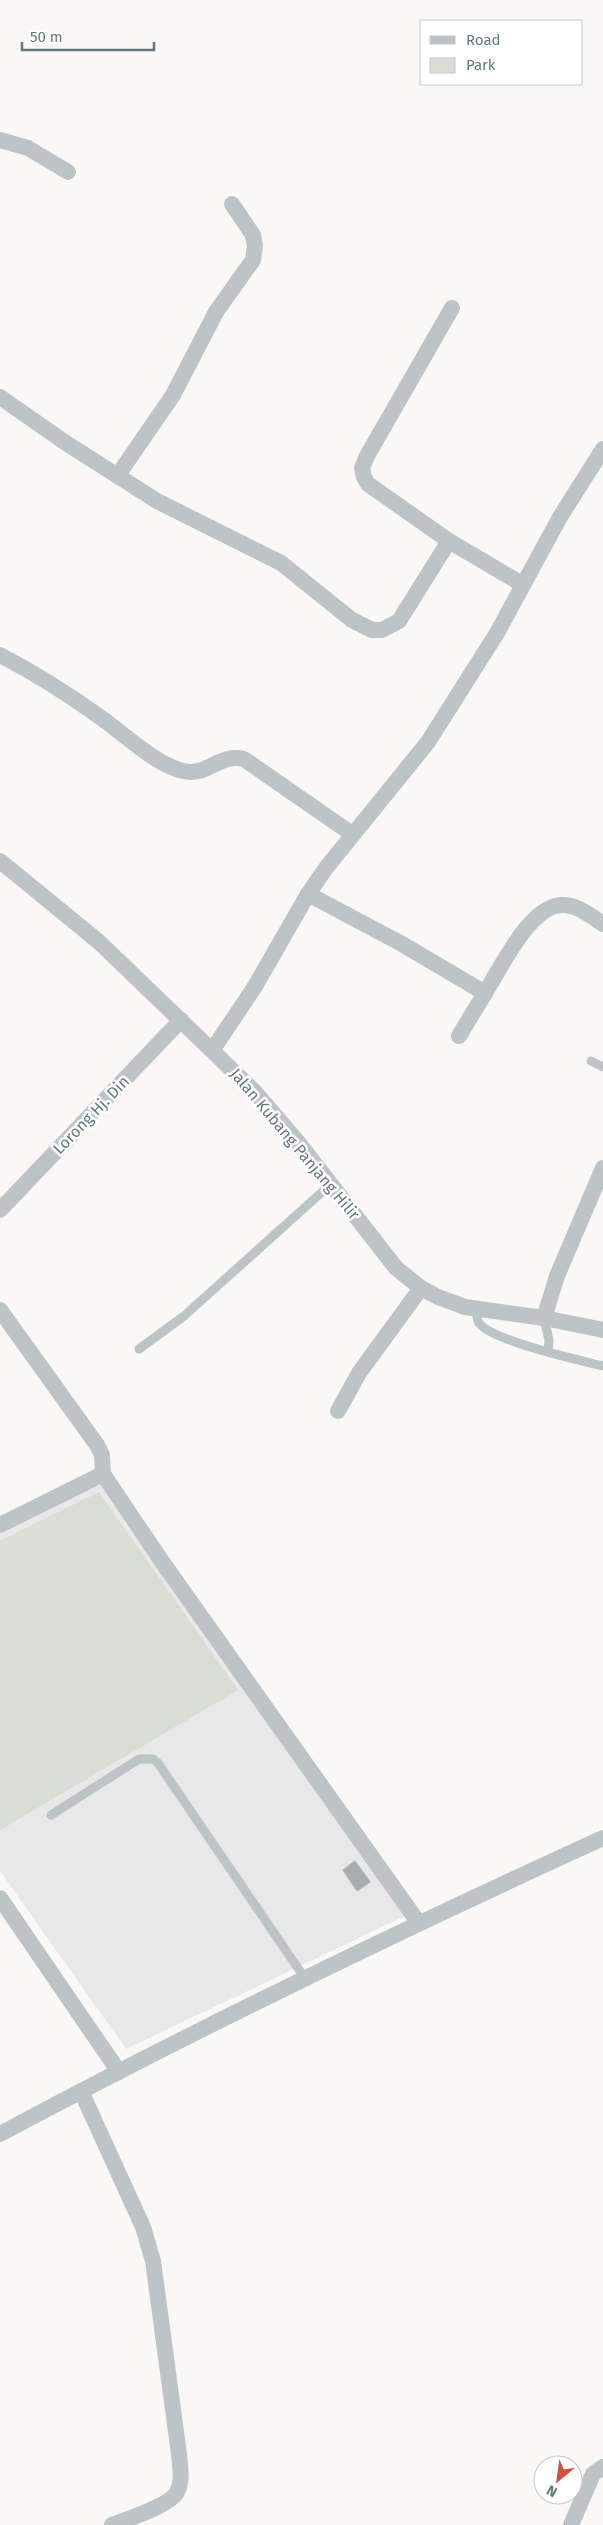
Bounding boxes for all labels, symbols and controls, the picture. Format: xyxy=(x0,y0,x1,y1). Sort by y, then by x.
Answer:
scale bar xyxy=(22,20,155,52)
legend xyxy=(420,20,583,85)
text: 50 m xyxy=(30,28,63,46)
text: Road xyxy=(466,31,501,49)
text: Park xyxy=(466,56,496,74)
street label: Jalan Kubang Panjang Hilir xyxy=(226,1065,364,1224)
street label: Lorong Hj. Din xyxy=(49,1072,133,1158)
north arrow xyxy=(533,2455,583,2505)
text: N xyxy=(544,2481,560,2501)

